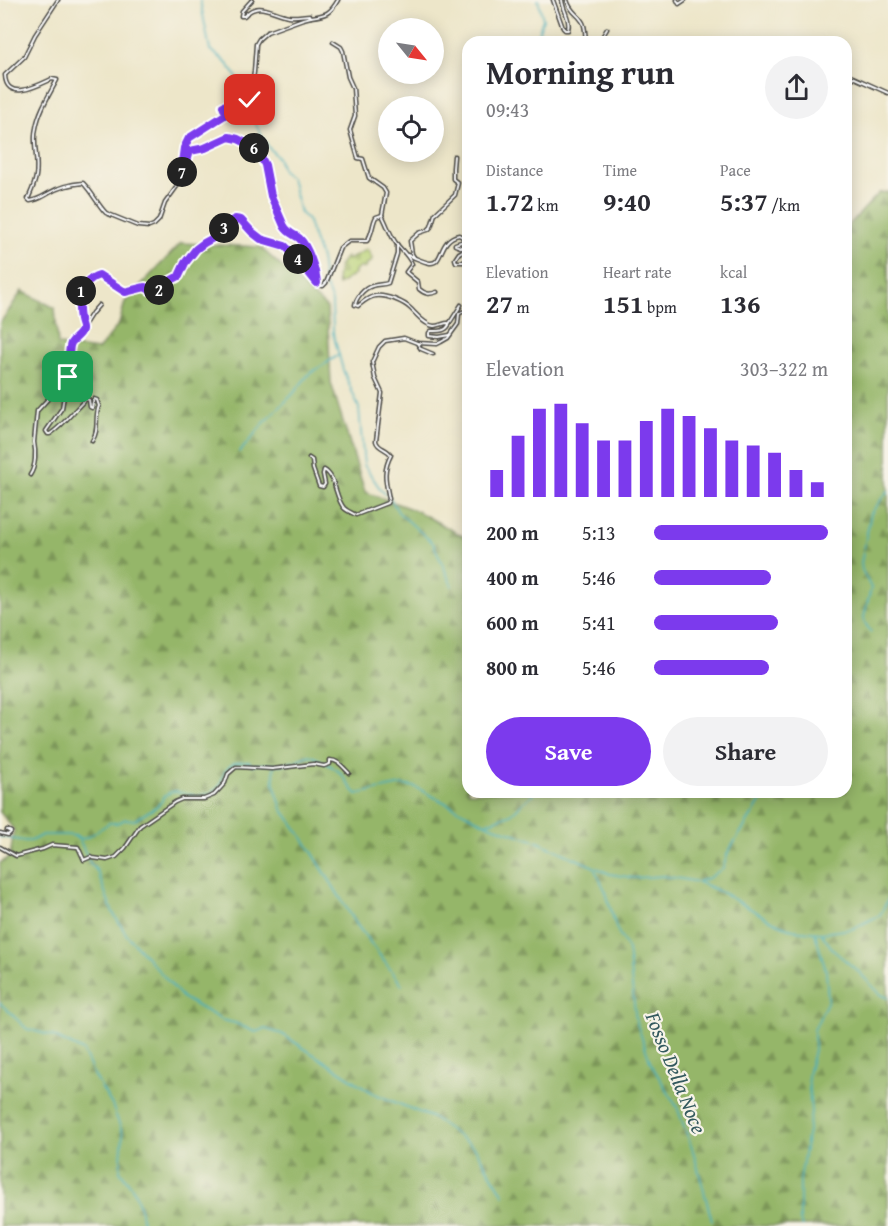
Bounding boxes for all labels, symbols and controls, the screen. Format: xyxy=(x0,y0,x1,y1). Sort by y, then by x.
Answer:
north arrow xyxy=(378,18,444,84)
map controls xyxy=(378,18,444,162)
text: Morning run xyxy=(486,48,675,96)
button: share xyxy=(765,56,828,119)
pin xyxy=(224,74,275,125)
icon: check xyxy=(233,83,266,116)
text: 09:43 xyxy=(486,95,529,124)
button: locate xyxy=(378,96,444,162)
pin: 6 xyxy=(239,133,269,163)
text: 6 xyxy=(250,136,258,160)
pin: 7 xyxy=(167,157,197,187)
text: Distance xyxy=(486,158,543,182)
text: Time xyxy=(603,158,637,182)
text: Pace xyxy=(720,158,751,182)
text: 7 xyxy=(178,160,186,184)
text: 1.72 xyxy=(486,182,534,221)
text: 9:40 xyxy=(603,182,651,221)
text: 5:37 xyxy=(720,182,768,221)
text: km xyxy=(534,193,558,217)
text: /km xyxy=(768,193,800,217)
pin: 3 xyxy=(209,213,239,243)
text: 3 xyxy=(220,216,228,240)
pin: 4 xyxy=(283,244,313,274)
text: 4 xyxy=(294,247,302,271)
text: Elevation xyxy=(486,260,549,284)
text: Heart rate xyxy=(603,260,672,284)
text: kcal xyxy=(720,260,747,284)
pin: 2 xyxy=(144,275,174,305)
pin: 1 xyxy=(66,276,96,306)
text: 2 xyxy=(155,278,163,302)
text: 1 xyxy=(77,279,85,303)
text: 27 xyxy=(486,284,513,323)
text: 151 xyxy=(603,284,643,323)
text: 136 xyxy=(720,284,760,323)
text: m xyxy=(513,295,530,319)
text: bpm xyxy=(643,295,677,319)
pin xyxy=(42,351,93,402)
text: Elevation xyxy=(486,354,564,383)
text: 303–322 m xyxy=(740,354,828,383)
icon: arrive xyxy=(51,360,84,393)
text: 200 m xyxy=(486,518,539,547)
text: 5:13 xyxy=(582,518,616,547)
text: 400 m xyxy=(486,563,539,592)
text: 5:46 xyxy=(582,563,616,592)
text: 600 m xyxy=(486,608,539,637)
text: 5:41 xyxy=(582,608,616,637)
text: 800 m xyxy=(486,653,539,682)
text: 5:46 xyxy=(582,653,616,682)
button: Save xyxy=(486,717,651,786)
button: Share xyxy=(663,717,828,786)
water label: Fosso Della Noce xyxy=(638,1006,715,1138)

